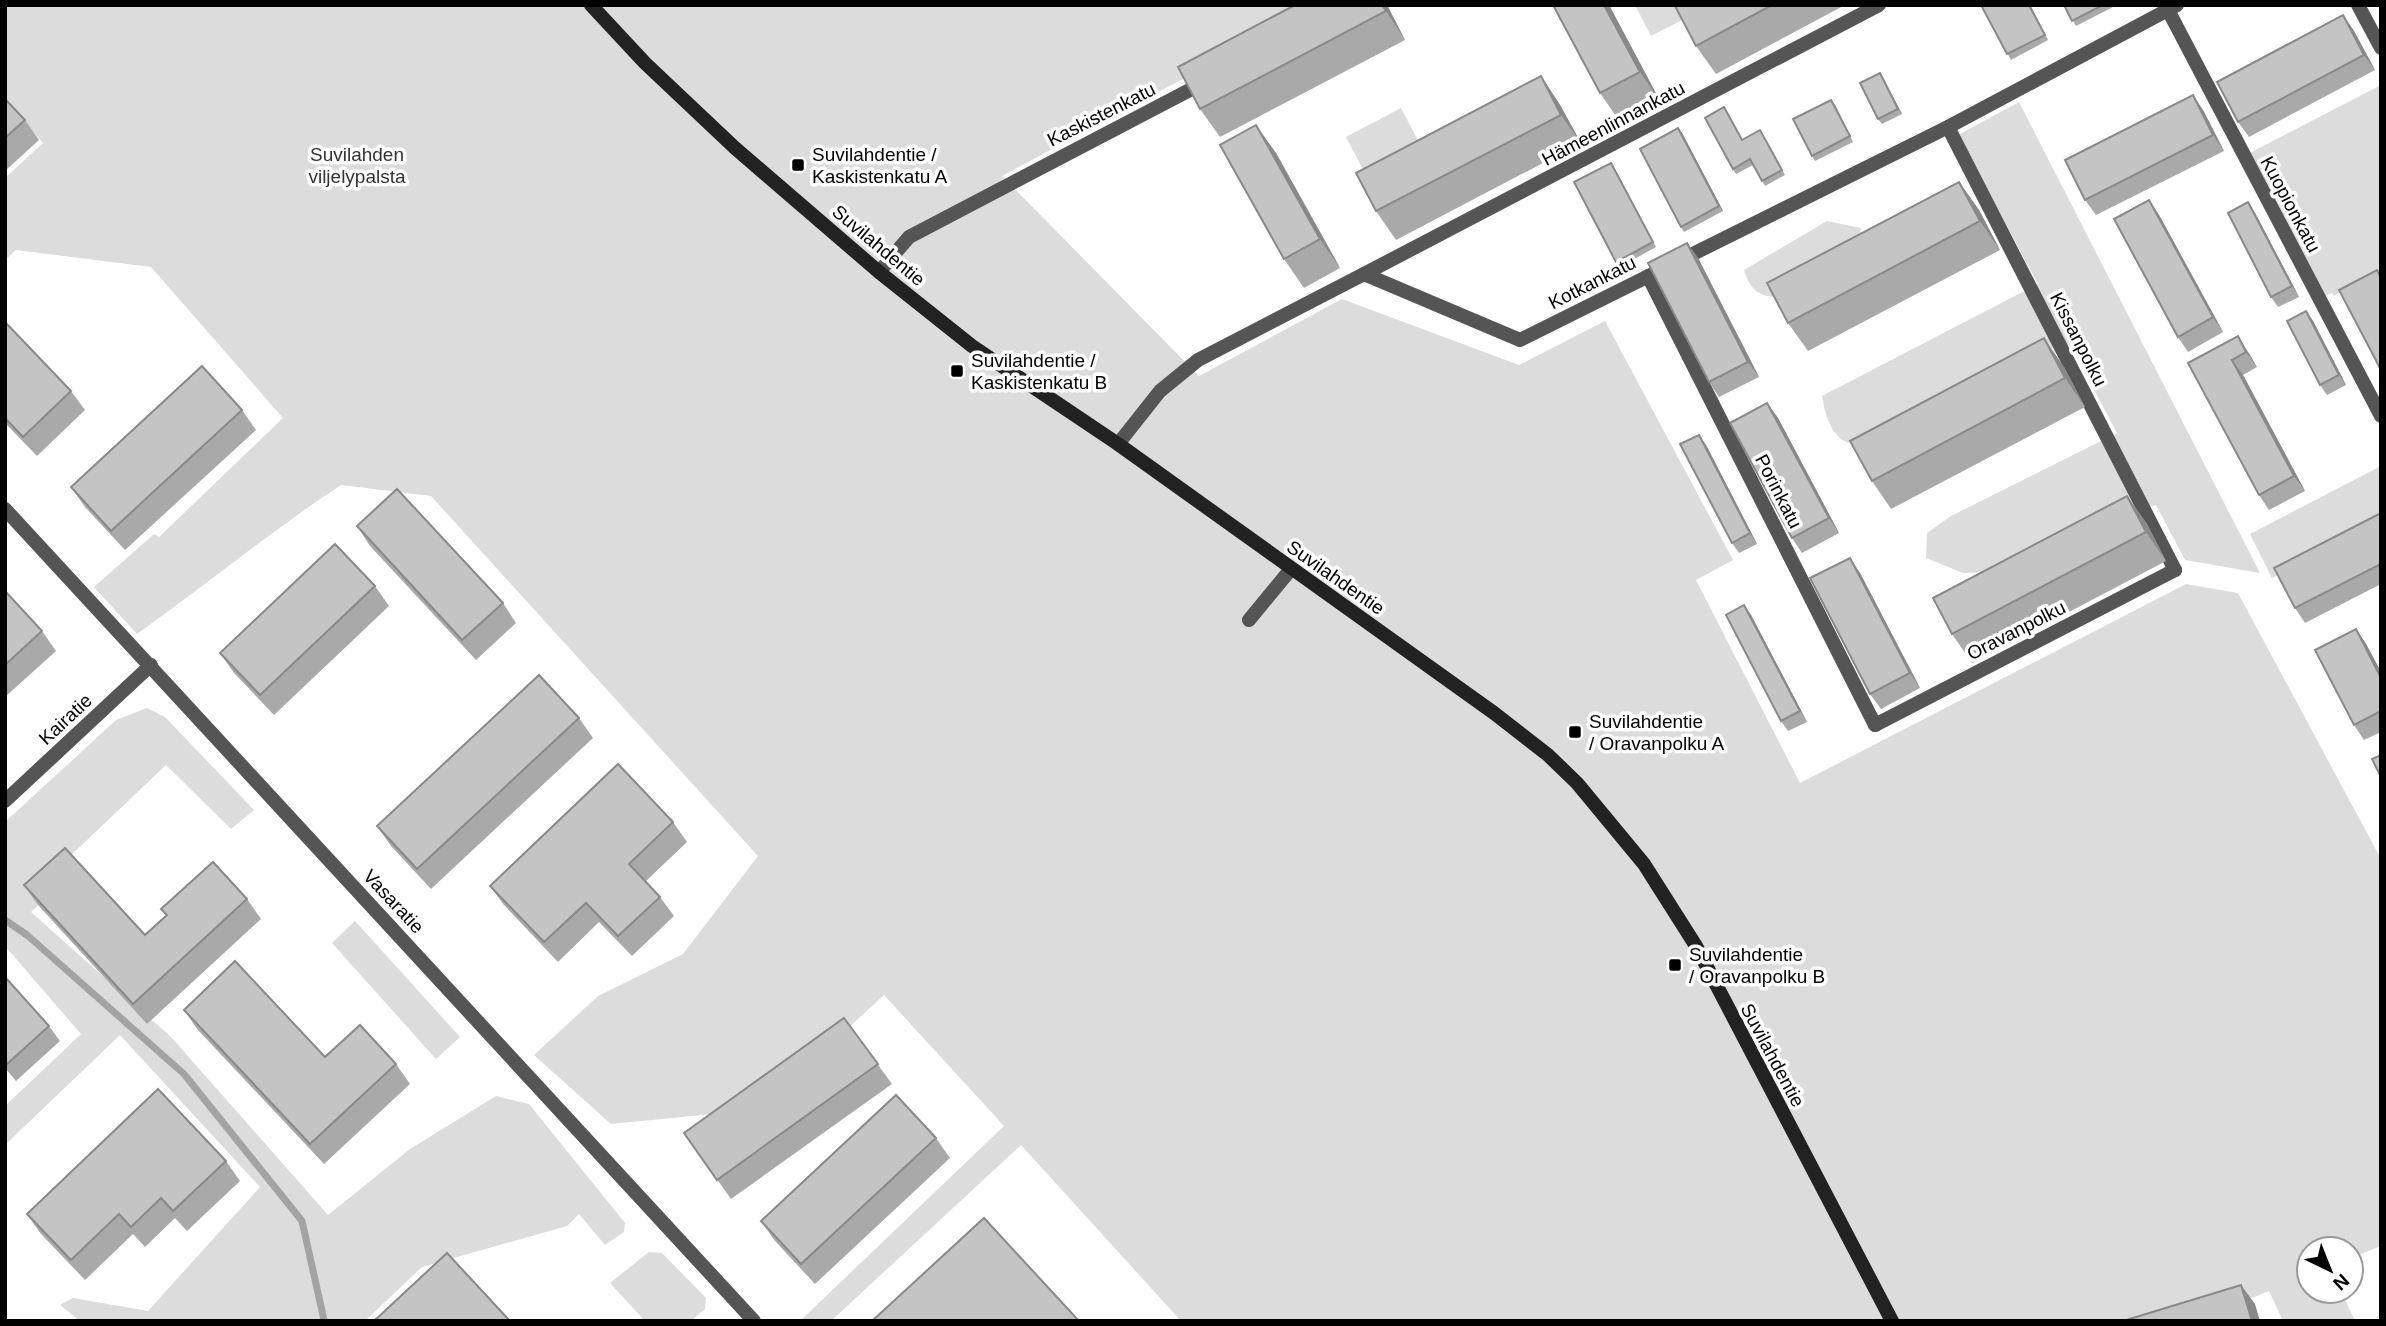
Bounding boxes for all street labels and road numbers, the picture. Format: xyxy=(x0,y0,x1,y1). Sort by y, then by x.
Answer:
street label: Hämeenlinnankatu xyxy=(1538,77,1688,170)
street label: Kaskistenkatu xyxy=(1044,78,1159,151)
street label: Kuopionkatu xyxy=(2256,153,2325,256)
street label: Suvilahdentie xyxy=(828,201,929,290)
street label: Kotkankatu xyxy=(1545,252,1639,313)
street label: Kissanpolku xyxy=(2046,289,2111,390)
street label: Porinkatu xyxy=(1751,451,1806,532)
street label: Suvilahdentie xyxy=(1283,536,1388,619)
street label: Oravanpolku xyxy=(1963,597,2069,664)
street label: Kairatie xyxy=(35,690,96,749)
street label: Vasaratie xyxy=(359,865,428,937)
street label: Suvilahdentie xyxy=(1737,1000,1809,1111)

